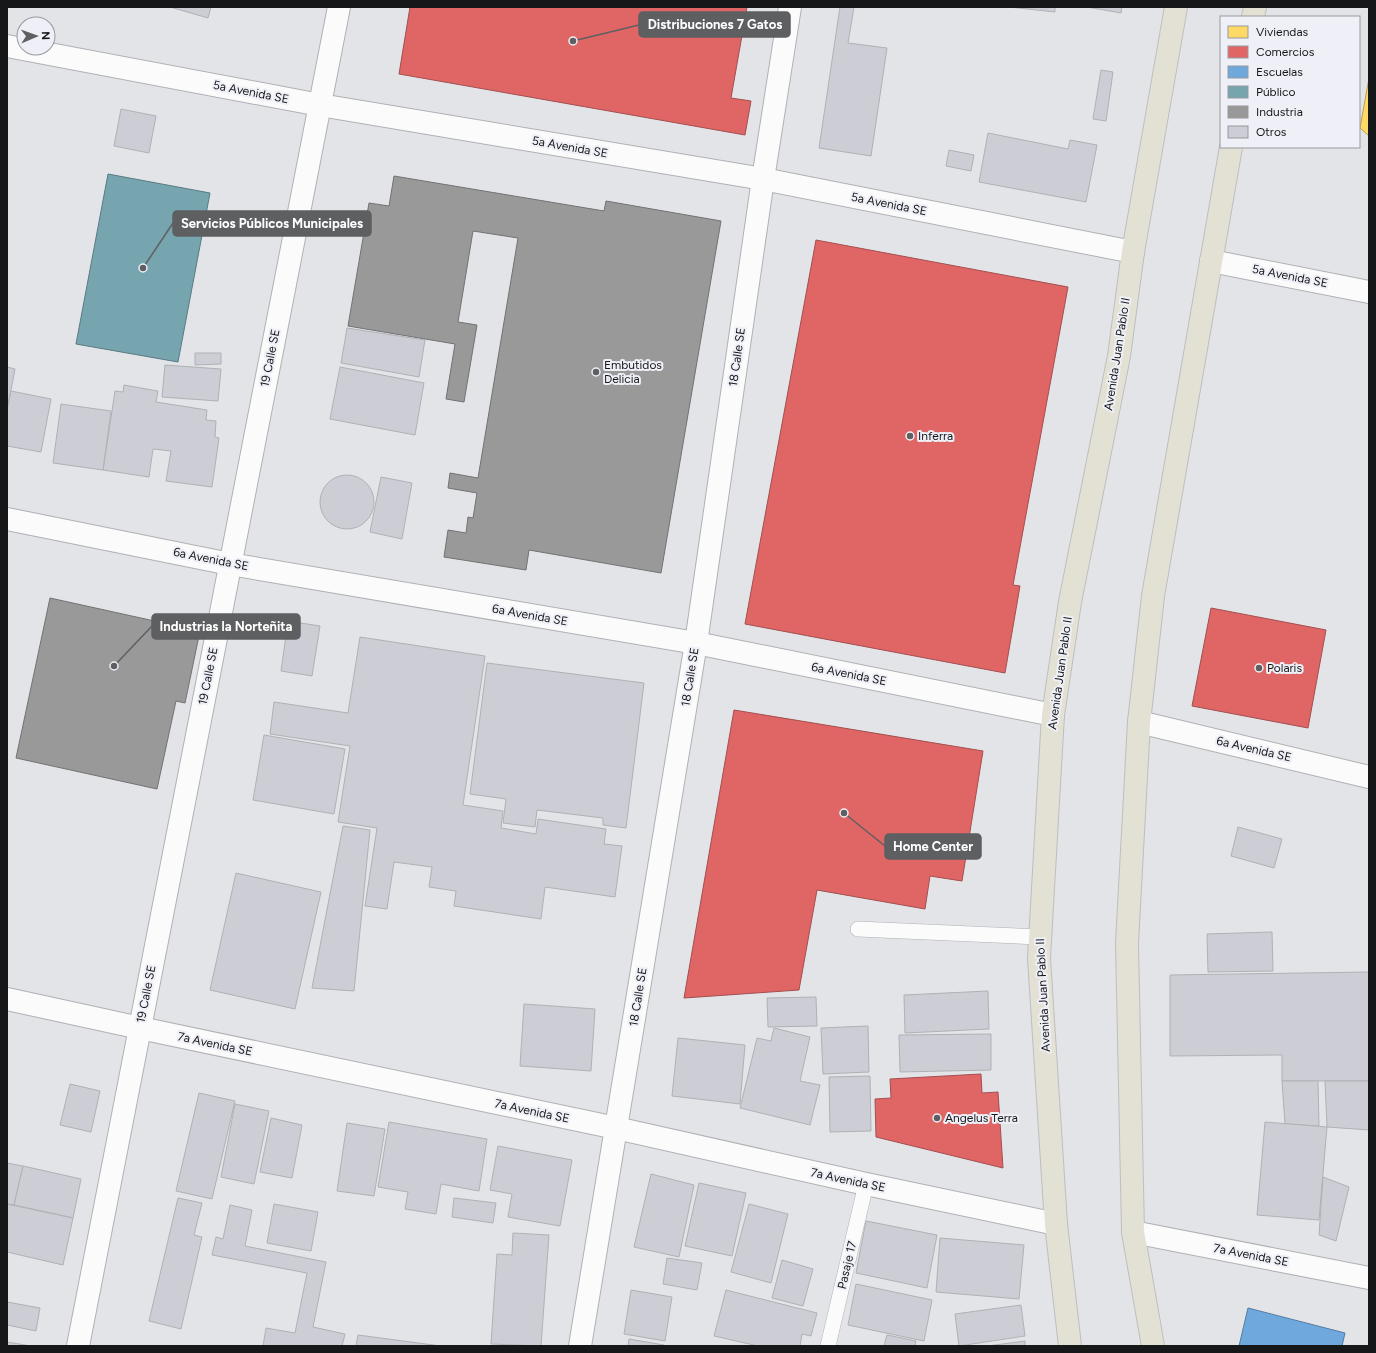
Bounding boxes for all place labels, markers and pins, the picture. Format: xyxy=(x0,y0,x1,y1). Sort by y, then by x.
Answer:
callout: Distribuciones 7 Gatos xyxy=(639,12,790,37)
callout: Servicios Públicos Municipales xyxy=(173,211,371,236)
place label: Embutidos Delicia xyxy=(604,358,662,386)
marker: Embutidos Delicia xyxy=(591,367,601,377)
place label: Inferra xyxy=(918,429,953,443)
marker: Inferra xyxy=(905,431,915,441)
callout: Industrias la Norteñita xyxy=(152,614,300,639)
place label: Polaris xyxy=(1267,661,1302,675)
marker: Polaris xyxy=(1254,663,1264,673)
callout: Home Center xyxy=(885,834,981,859)
place label: Angelus Terra xyxy=(945,1111,1018,1125)
marker: Angelus Terra xyxy=(932,1113,942,1123)

